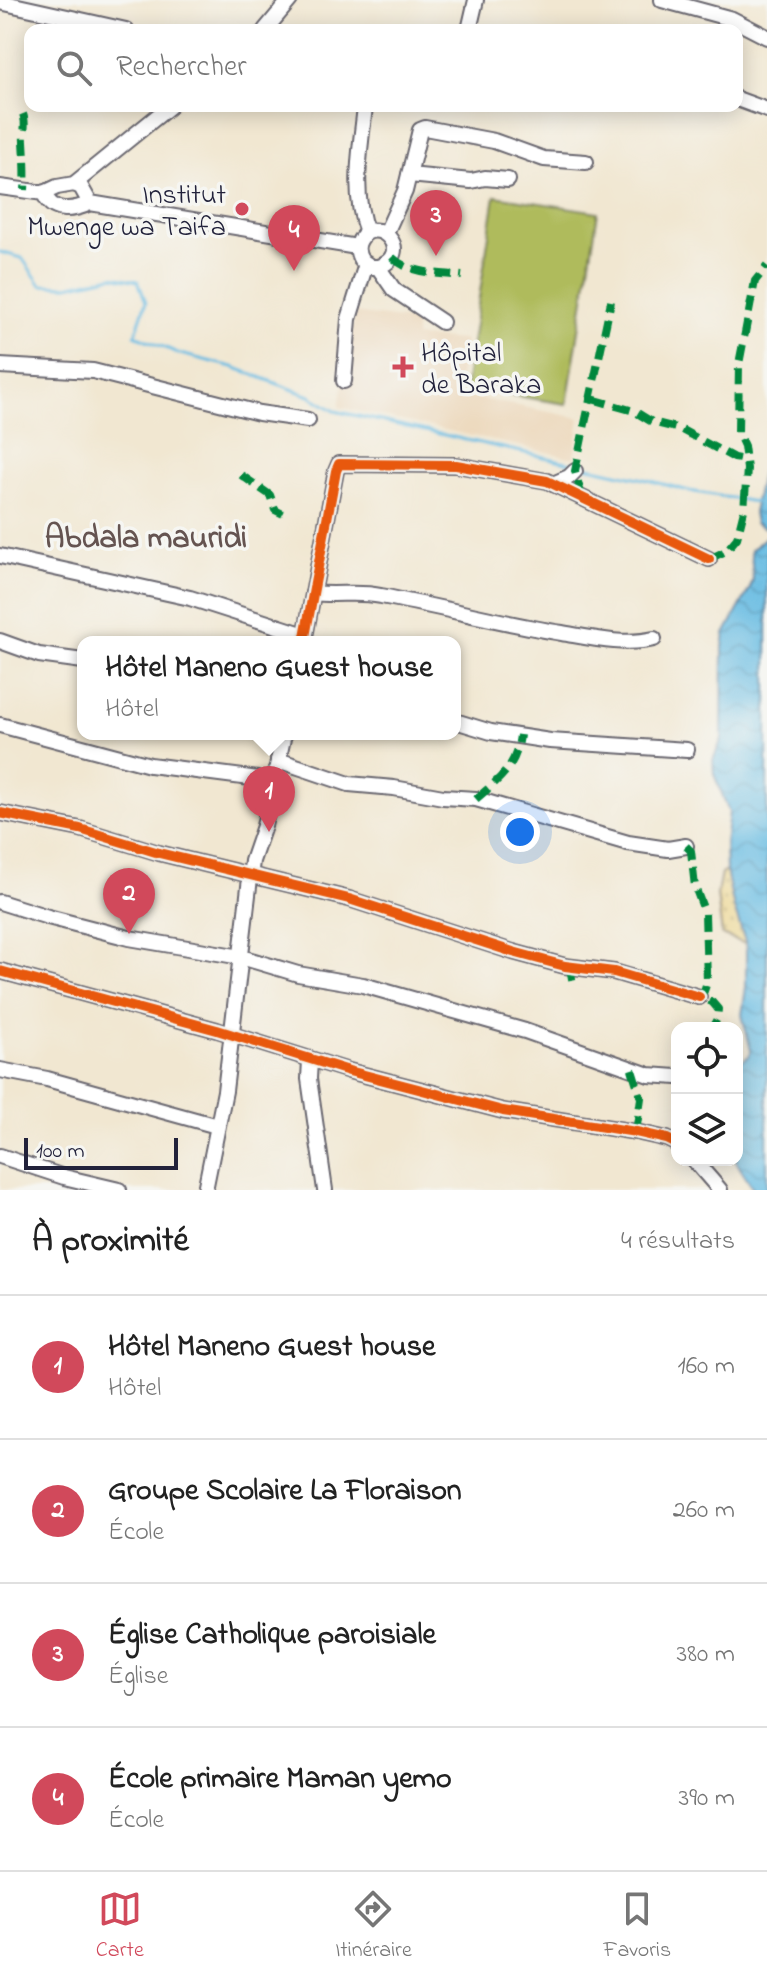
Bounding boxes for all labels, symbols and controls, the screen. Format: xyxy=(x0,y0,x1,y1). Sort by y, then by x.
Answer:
search box xyxy=(24,24,743,112)
icon: search xyxy=(52,46,96,90)
text: Rechercher xyxy=(116,46,247,90)
place label: Institut Mwenge wa Taifa xyxy=(27,176,226,249)
pin: 3 xyxy=(410,190,462,256)
marker: Institut Mwenge wa Taifa xyxy=(233,200,251,218)
pin: 4 xyxy=(268,205,320,271)
place label: Hôpital de Baraka xyxy=(421,334,541,407)
marker: Hôpital de Baraka xyxy=(392,356,414,378)
district label: Abdala mauridi xyxy=(45,516,247,563)
popup xyxy=(77,636,461,740)
text: Hôtel Maneno Guest house xyxy=(105,647,433,691)
text: Hôtel xyxy=(105,691,159,729)
pin: 1 xyxy=(243,766,295,832)
your location xyxy=(500,812,540,852)
pin: 2 xyxy=(103,868,155,934)
map controls xyxy=(671,1022,743,1166)
button: locate xyxy=(671,1022,743,1094)
button: layers xyxy=(671,1094,743,1166)
scale bar xyxy=(24,1134,178,1170)
text: 100 m xyxy=(36,1136,85,1168)
text: À proximité xyxy=(32,1217,189,1267)
text: 4 résultats xyxy=(621,1223,735,1261)
text: Hôtel Maneno Guest house xyxy=(108,1326,435,1370)
text: 1 xyxy=(54,1348,62,1386)
text: 160 m xyxy=(677,1348,735,1386)
text: Hôtel xyxy=(108,1370,161,1408)
text: Groupe Scolaire La Floraison xyxy=(108,1470,462,1514)
text: 2 xyxy=(52,1492,64,1530)
text: 260 m xyxy=(673,1492,735,1530)
text: École xyxy=(108,1514,164,1552)
text: Église Catholique paroisiale xyxy=(108,1614,436,1658)
text: 3 xyxy=(53,1636,63,1674)
text: 380 m xyxy=(677,1636,735,1674)
text: Église xyxy=(108,1658,168,1696)
text: École primaire Maman yemo xyxy=(108,1758,452,1802)
text: 4 xyxy=(53,1780,63,1818)
text: 390 m xyxy=(679,1780,735,1818)
text: École xyxy=(108,1802,164,1840)
tab: Carte xyxy=(96,1887,144,1967)
tab: Itinéraire xyxy=(335,1887,412,1967)
tab: Favoris xyxy=(603,1887,671,1967)

